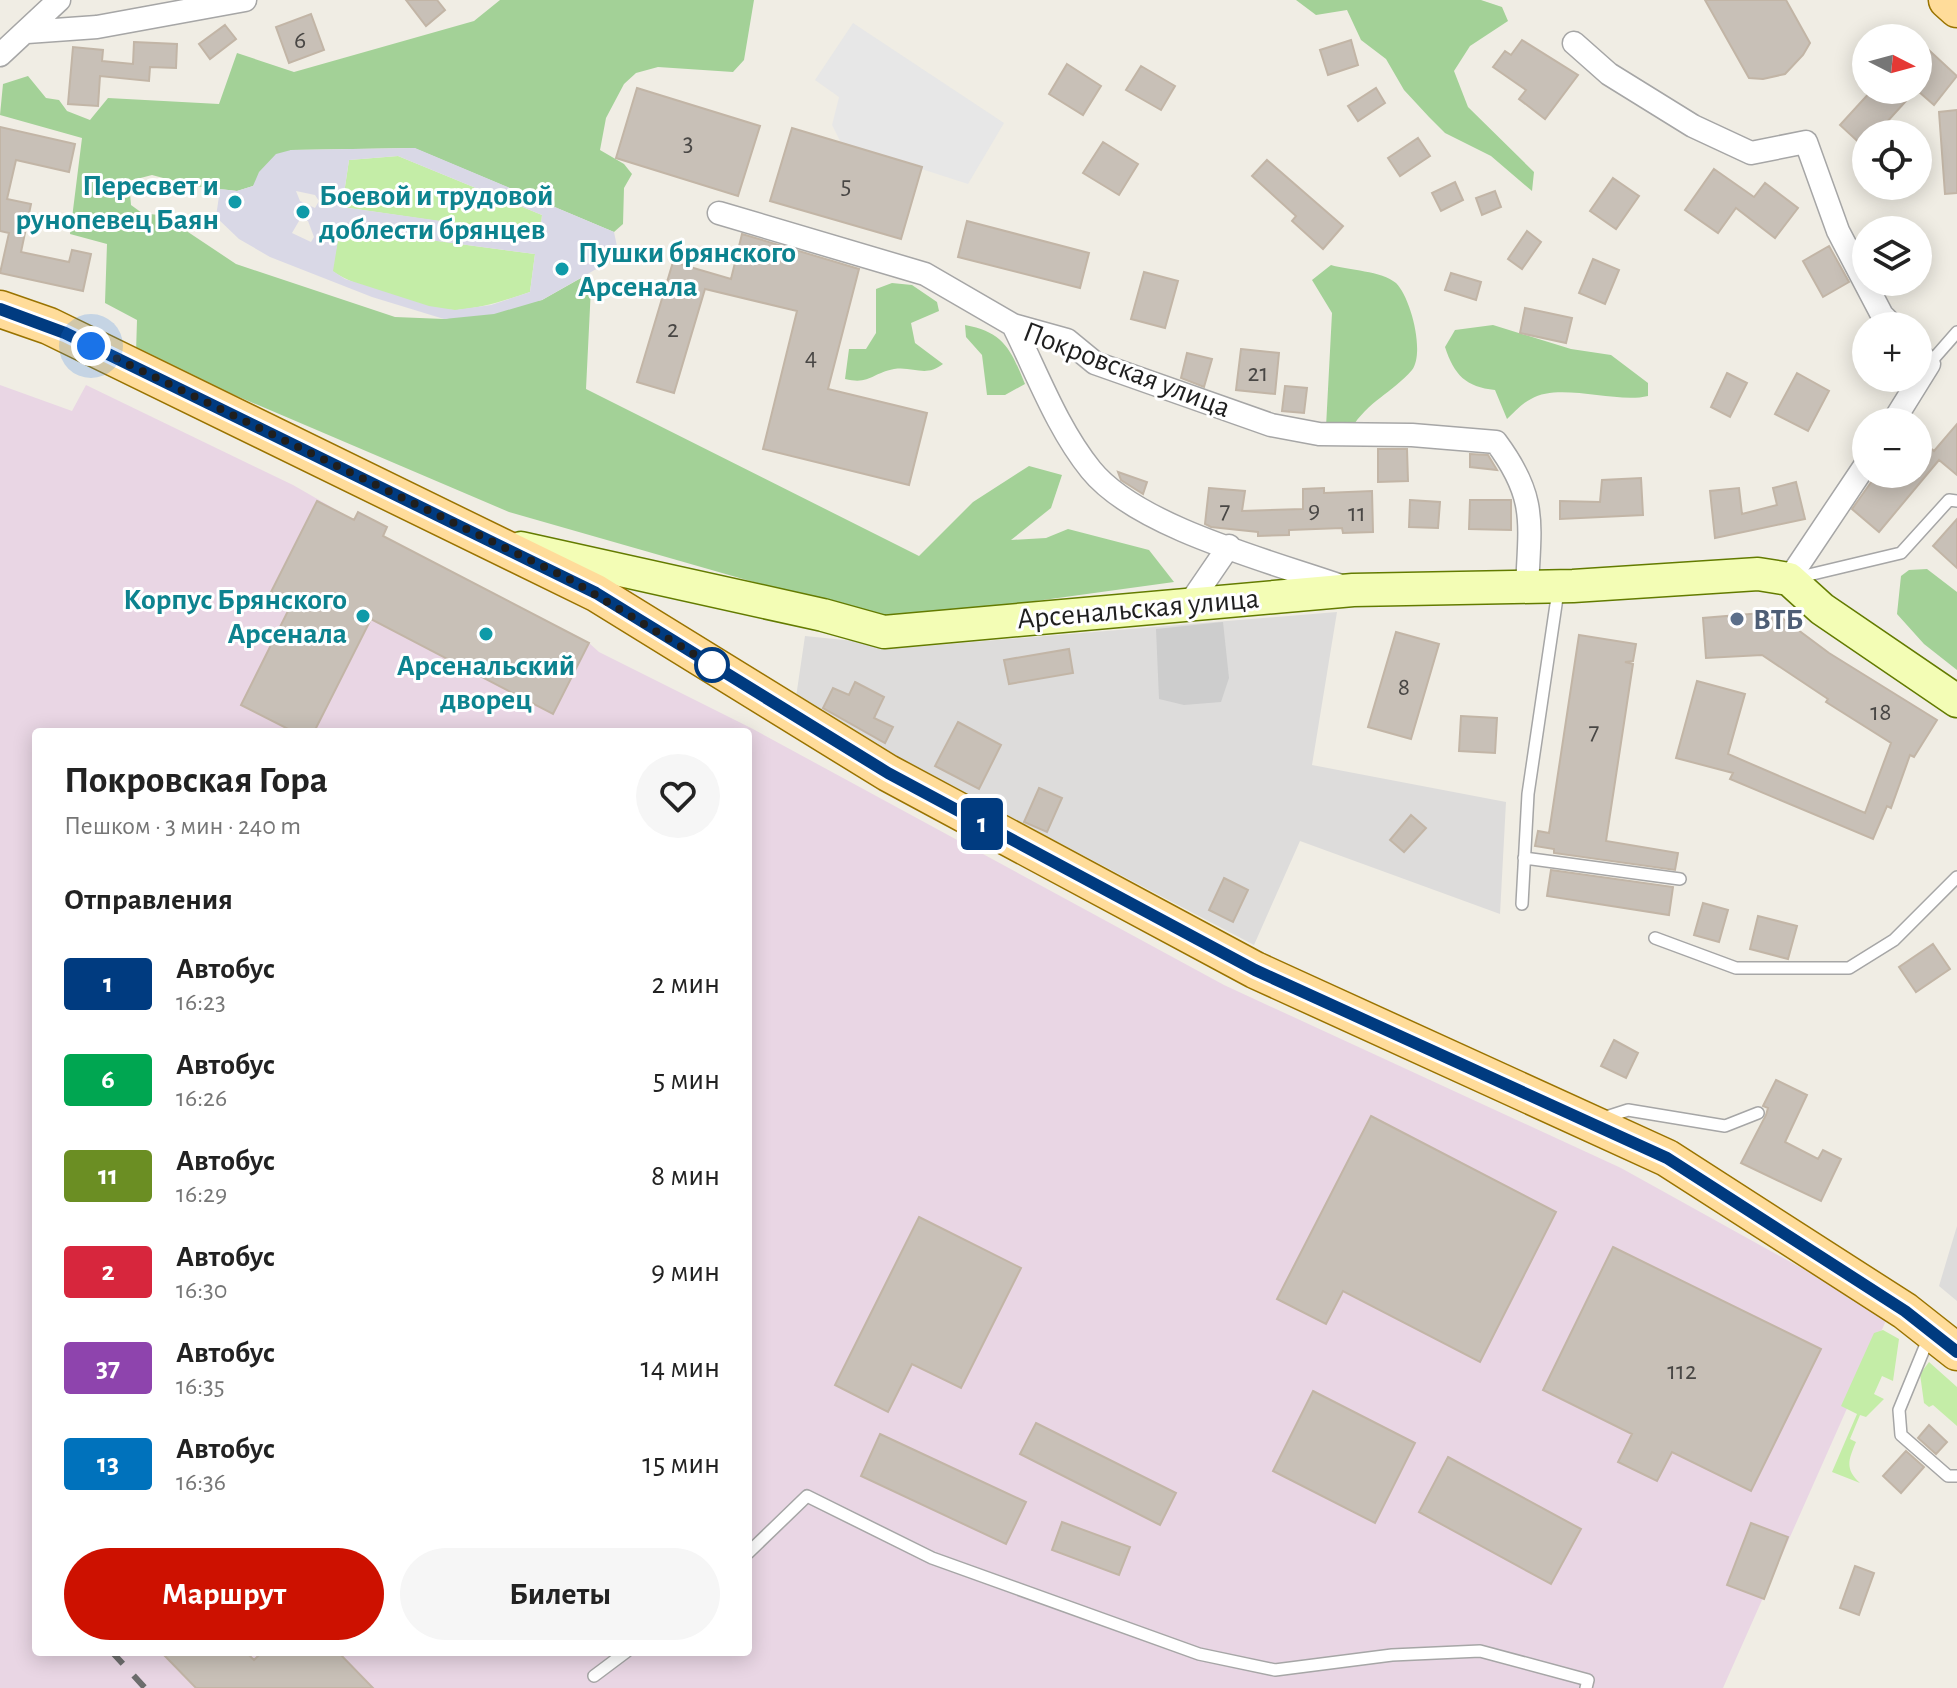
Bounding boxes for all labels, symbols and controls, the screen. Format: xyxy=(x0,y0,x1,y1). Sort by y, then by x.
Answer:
north arrow xyxy=(1852,24,1932,104)
map controls xyxy=(1852,24,1932,488)
house number: 6 xyxy=(294,27,306,53)
button: locate xyxy=(1852,120,1932,200)
house number: 3 xyxy=(683,130,693,156)
place label: Пересвет и рунопевец Баян xyxy=(16,171,219,235)
house number: 5 xyxy=(841,172,851,198)
place label: Боевой и трудовой доблести брянцев xyxy=(319,181,553,245)
marker: Пересвет и рунопевец Баян xyxy=(226,193,244,211)
marker: Боевой и трудовой доблести брянцев xyxy=(294,203,312,221)
button: layers xyxy=(1852,216,1932,296)
place label: Пушки брянского Арсенала xyxy=(578,238,796,302)
marker: Пушки брянского Арсенала xyxy=(553,260,571,278)
button: + xyxy=(1852,312,1932,392)
house number: 2 xyxy=(667,316,679,342)
street label: Покровская улица xyxy=(1019,317,1234,423)
your location xyxy=(71,326,111,366)
house number: 4 xyxy=(805,344,817,370)
house number: 21 xyxy=(1248,360,1268,386)
button: − xyxy=(1852,408,1932,488)
house number: 7 xyxy=(1220,497,1231,523)
house number: 9 xyxy=(1308,497,1320,523)
house number: 11 xyxy=(1348,500,1366,526)
street label: Арсенальская улица xyxy=(1016,583,1261,635)
place label: Корпус Брянского Арсенала xyxy=(123,585,347,649)
place label: ВТБ xyxy=(1753,605,1803,635)
marker: Корпус Брянского Арсенала xyxy=(354,607,372,625)
marker: ВТБ xyxy=(1728,610,1746,628)
marker: Арсенальский дворец xyxy=(477,625,495,643)
unlabelled marker xyxy=(695,648,729,682)
place label: Арсенальский дворец xyxy=(397,651,575,715)
house number: 8 xyxy=(1398,674,1410,700)
house number: 18 xyxy=(1870,699,1892,725)
house number: 7 xyxy=(1589,718,1600,744)
button: heart xyxy=(636,754,720,838)
text: Покровская Гора xyxy=(64,762,328,800)
line badge: 1 xyxy=(956,798,1008,850)
text: 1 xyxy=(977,810,987,838)
text: Пешком · 3 мин · 240 m xyxy=(64,813,301,839)
text: Отправления xyxy=(64,885,233,915)
text: Автобус xyxy=(176,954,275,984)
text: 2 мин xyxy=(652,969,720,999)
text: 1 xyxy=(103,970,113,998)
text: 16:23 xyxy=(176,989,226,1015)
text: Автобус xyxy=(176,1050,275,1080)
text: 5 мин xyxy=(653,1065,720,1095)
text: 6 xyxy=(101,1066,115,1094)
text: 16:26 xyxy=(176,1085,227,1111)
text: Автобус xyxy=(176,1146,275,1176)
text: 8 мин xyxy=(651,1161,720,1191)
text: 11 xyxy=(98,1162,118,1190)
text: 16:29 xyxy=(176,1181,227,1207)
text: Автобус xyxy=(176,1242,275,1272)
text: 9 мин xyxy=(651,1257,720,1287)
text: 2 xyxy=(101,1258,115,1286)
text: 16:30 xyxy=(176,1277,228,1303)
text: Автобус xyxy=(176,1338,275,1368)
text: 14 мин xyxy=(640,1353,720,1383)
text: 37 xyxy=(96,1354,120,1382)
house number: 112 xyxy=(1667,1358,1697,1384)
text: 16:35 xyxy=(176,1373,225,1399)
text: Автобус xyxy=(176,1434,275,1464)
text: 15 мин xyxy=(642,1449,720,1479)
text: 13 xyxy=(97,1450,119,1478)
text: 16:36 xyxy=(176,1469,226,1495)
button: Маршрут xyxy=(64,1548,384,1640)
button: Билеты xyxy=(400,1548,720,1640)

